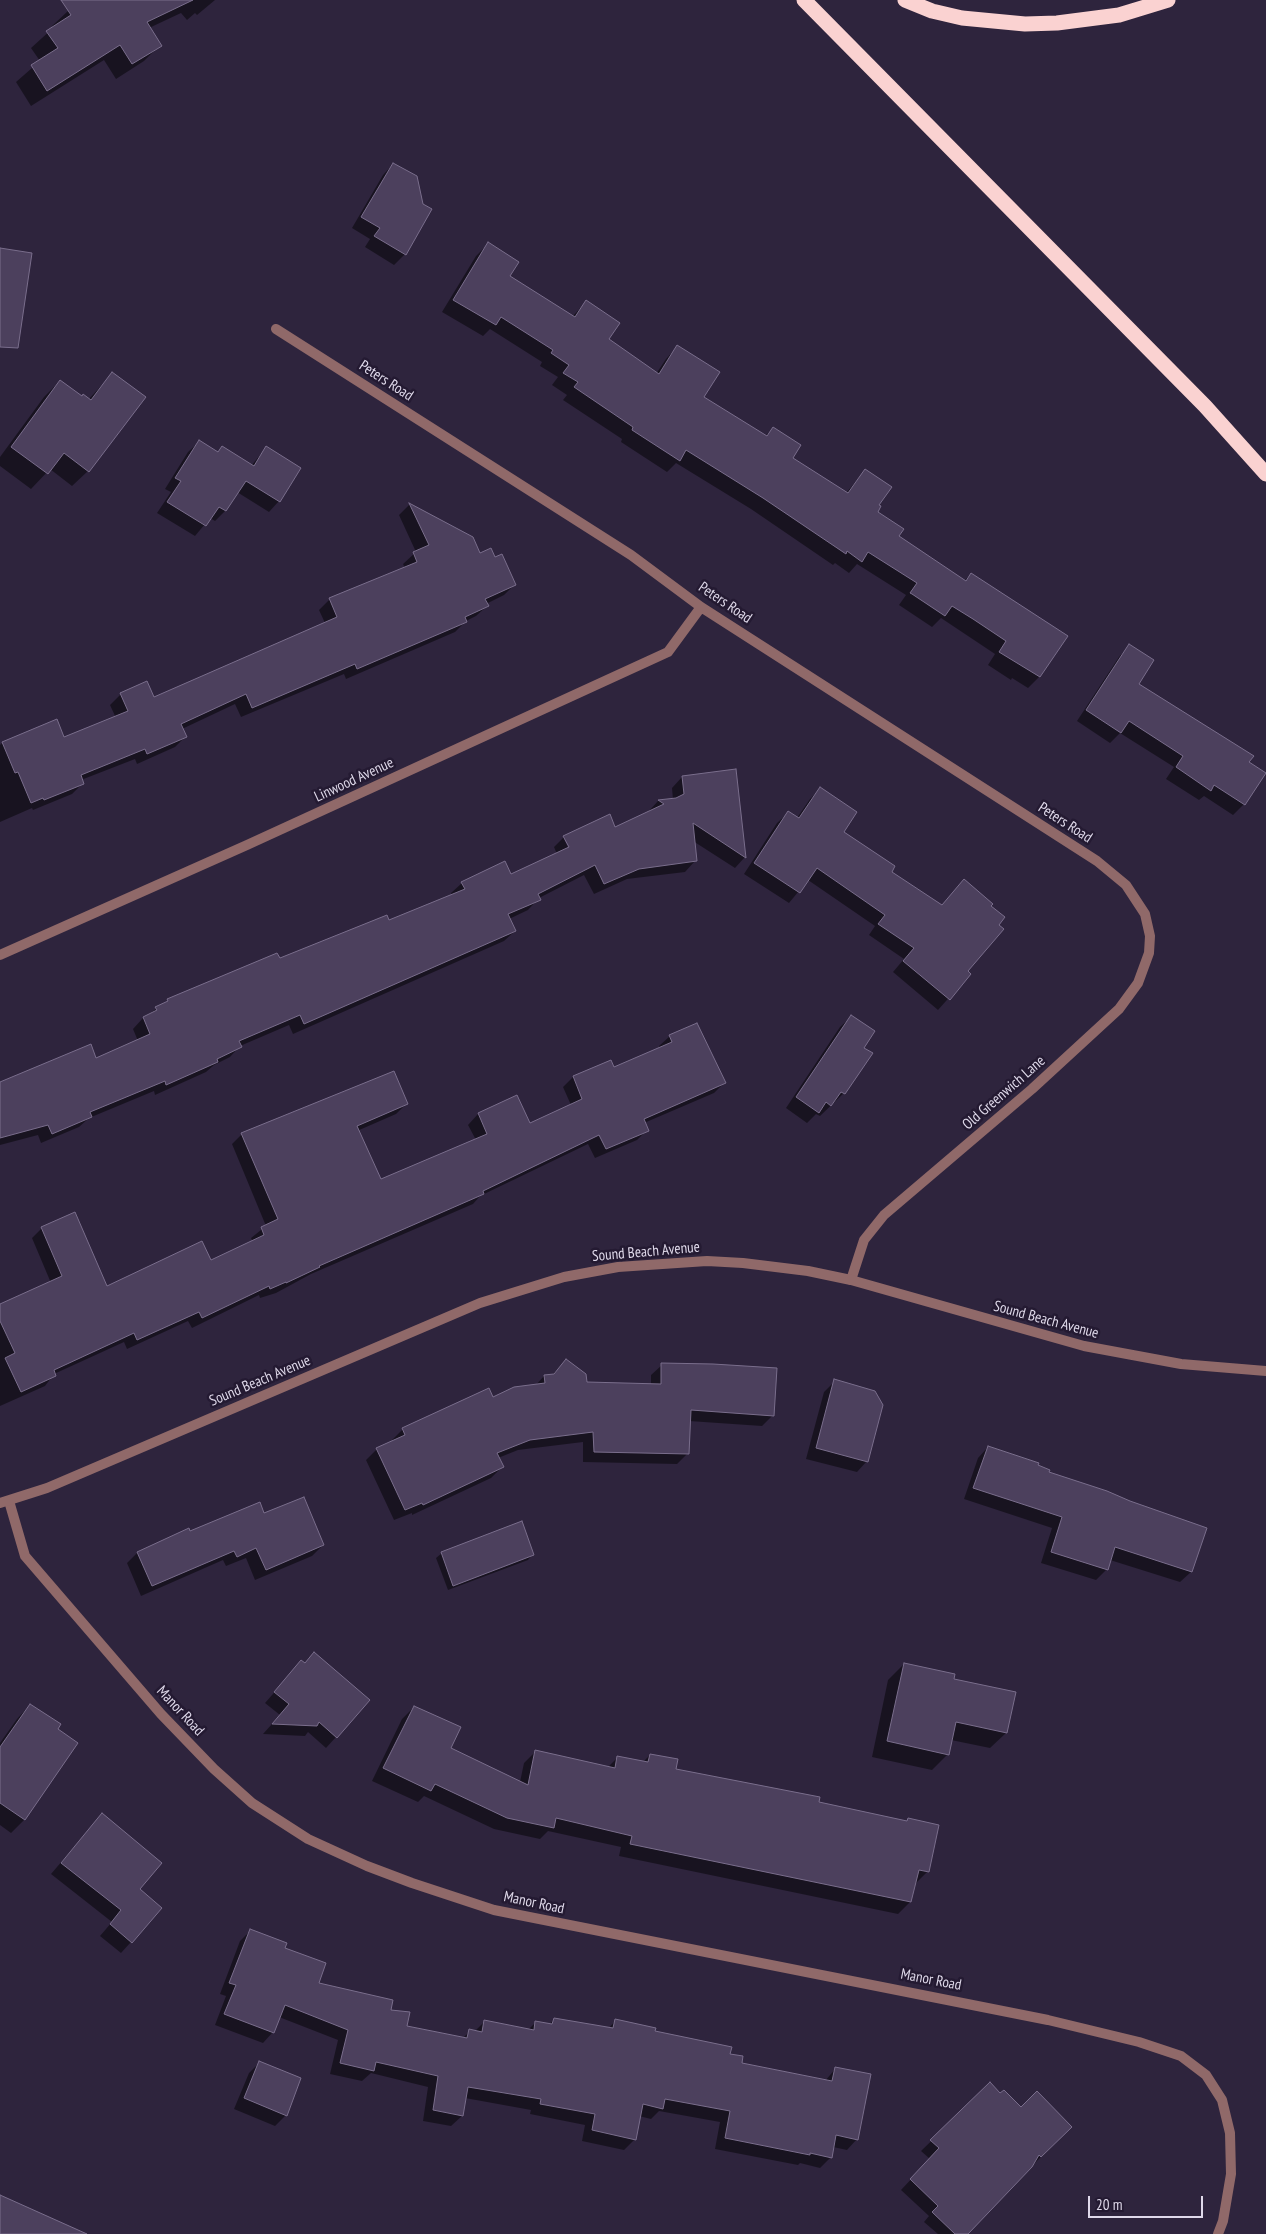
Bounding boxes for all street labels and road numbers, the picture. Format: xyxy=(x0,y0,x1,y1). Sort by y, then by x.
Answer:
street label: Peters Road xyxy=(356,357,416,405)
street label: Peters Road xyxy=(695,579,755,627)
street label: Linwood Avenue xyxy=(312,754,396,806)
street label: Peters Road xyxy=(1035,799,1095,847)
street label: Old Greenwich Lane xyxy=(959,1052,1049,1134)
street label: Sound Beach Avenue xyxy=(591,1238,701,1266)
street label: Sound Beach Avenue xyxy=(992,1297,1100,1343)
street label: Sound Beach Avenue xyxy=(207,1352,313,1410)
street label: Manor Road xyxy=(152,1682,208,1740)
street label: Manor Road xyxy=(502,1888,566,1918)
street label: Manor Road xyxy=(899,1965,963,1995)

